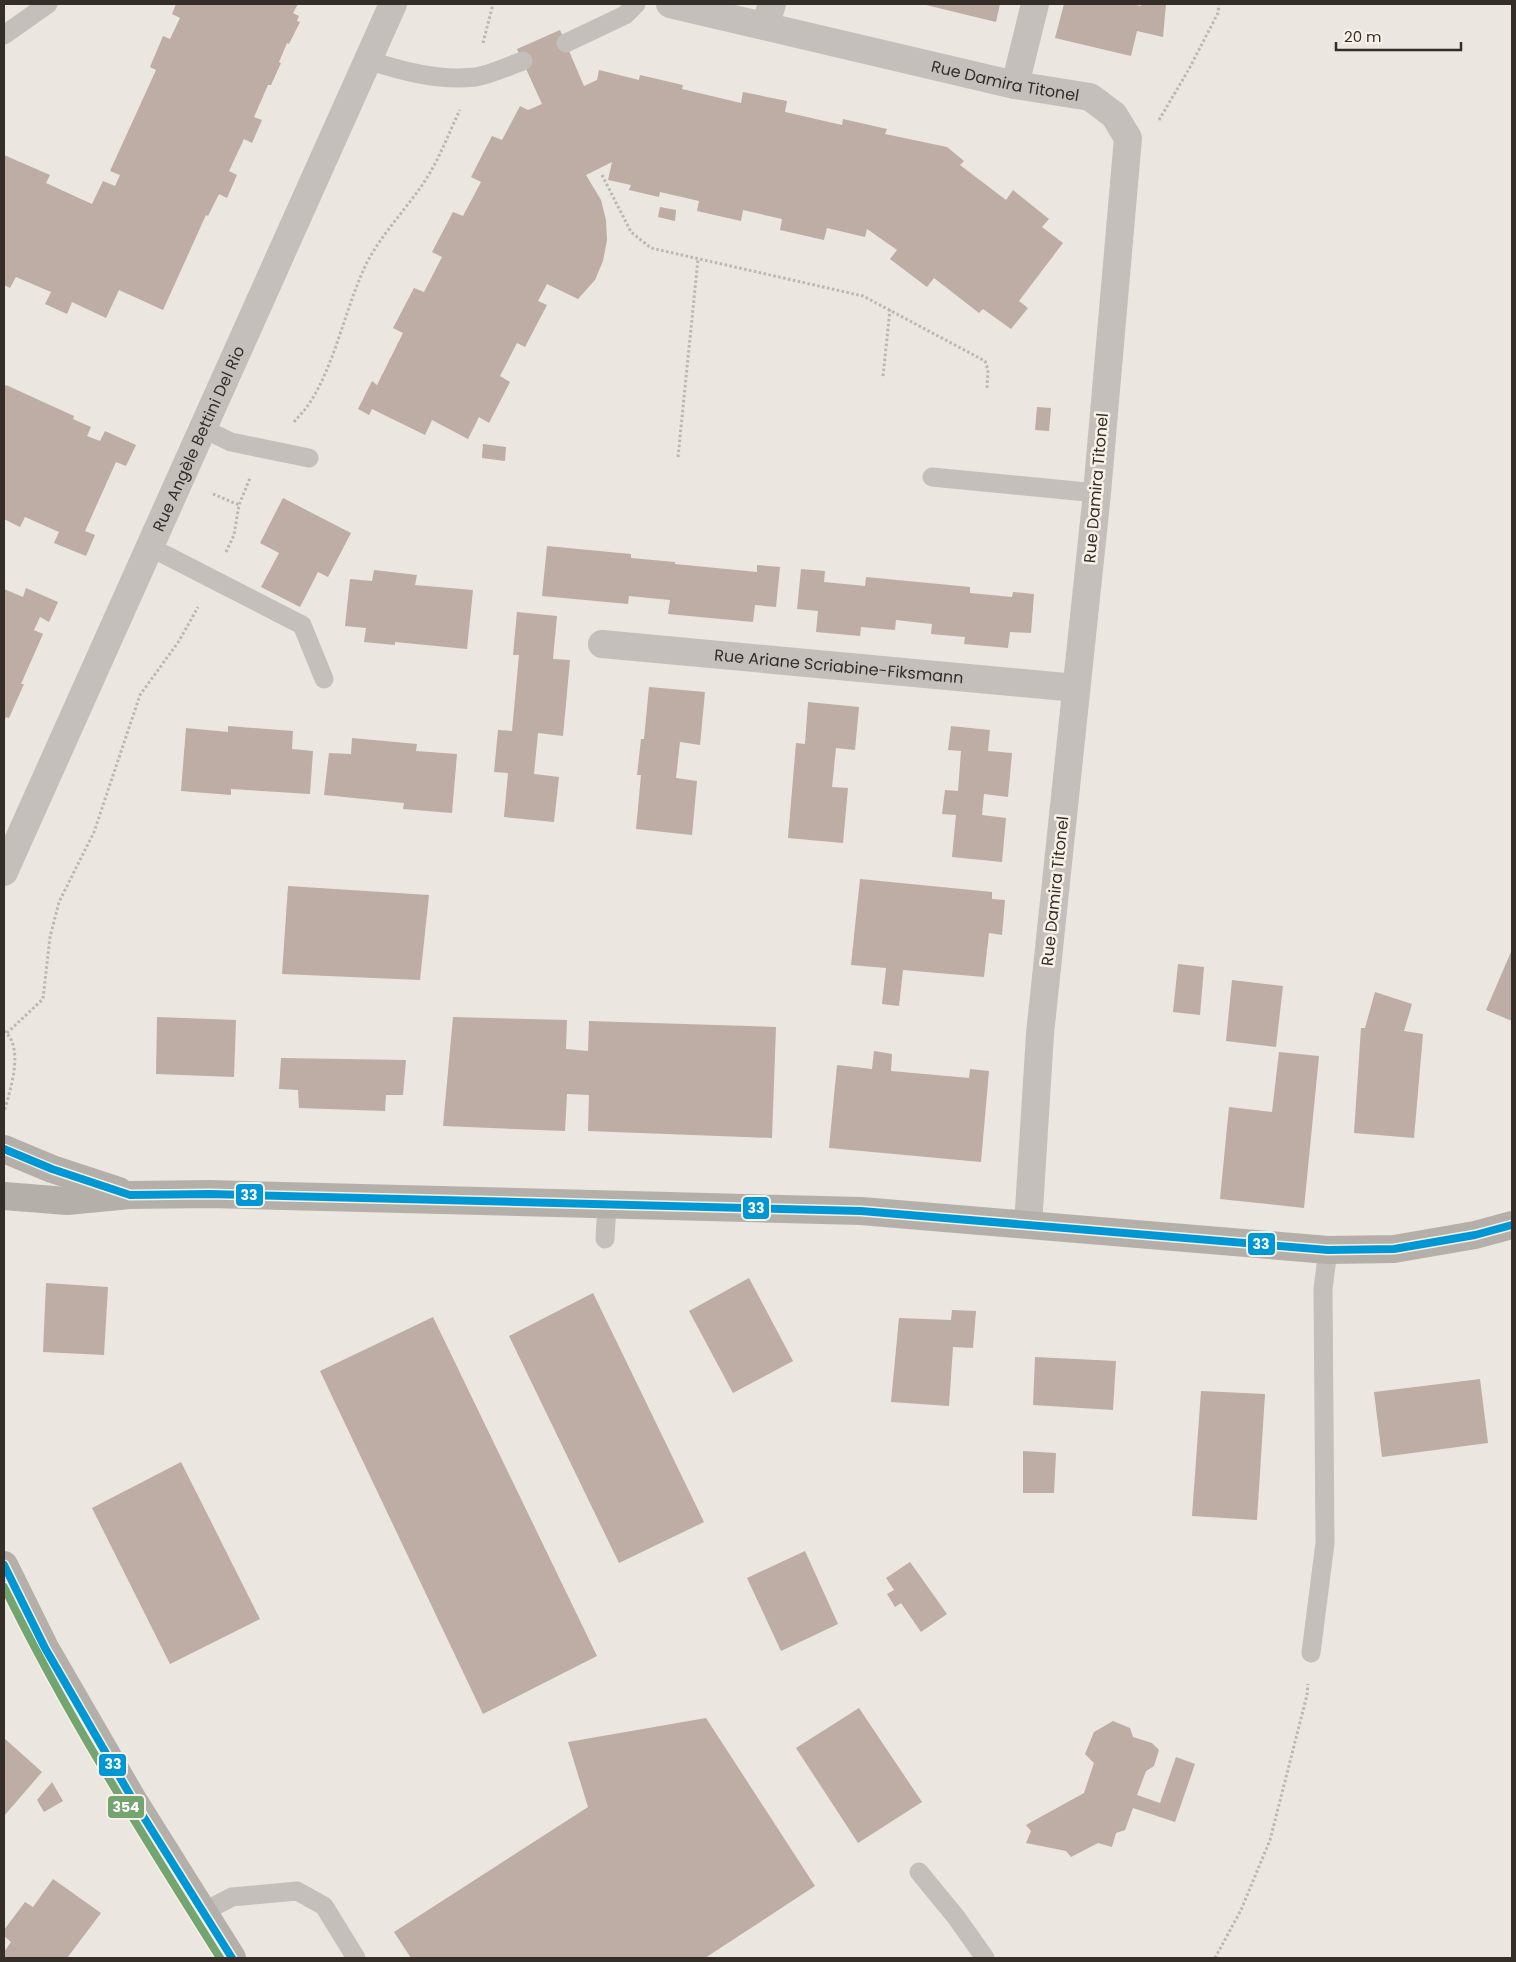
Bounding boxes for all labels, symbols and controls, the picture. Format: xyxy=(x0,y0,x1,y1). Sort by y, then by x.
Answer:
scale bar xyxy=(1336,20,1461,52)
text: 20 m xyxy=(1344,26,1382,47)
street label: Rue Damira Titonel xyxy=(929,54,1081,107)
street label: Rue Angèle Bettini Del Rio xyxy=(147,342,250,535)
street label: Rue Damira Titonel xyxy=(1078,412,1114,564)
street label: Rue Ariane Scriabine-Fiksmann xyxy=(713,643,965,689)
street label: Rue Damira Titonel xyxy=(1036,815,1074,967)
line badge: 33 xyxy=(235,1183,264,1207)
text: 33 xyxy=(241,1185,257,1205)
line badge: 33 xyxy=(742,1196,770,1220)
text: 33 xyxy=(748,1198,764,1218)
line badge: 33 xyxy=(1247,1232,1276,1256)
text: 33 xyxy=(1253,1234,1269,1254)
line badge: 33 xyxy=(98,1753,127,1777)
text: 33 xyxy=(105,1754,121,1774)
line badge: 354 xyxy=(107,1795,145,1819)
text: 354 xyxy=(112,1797,140,1817)

